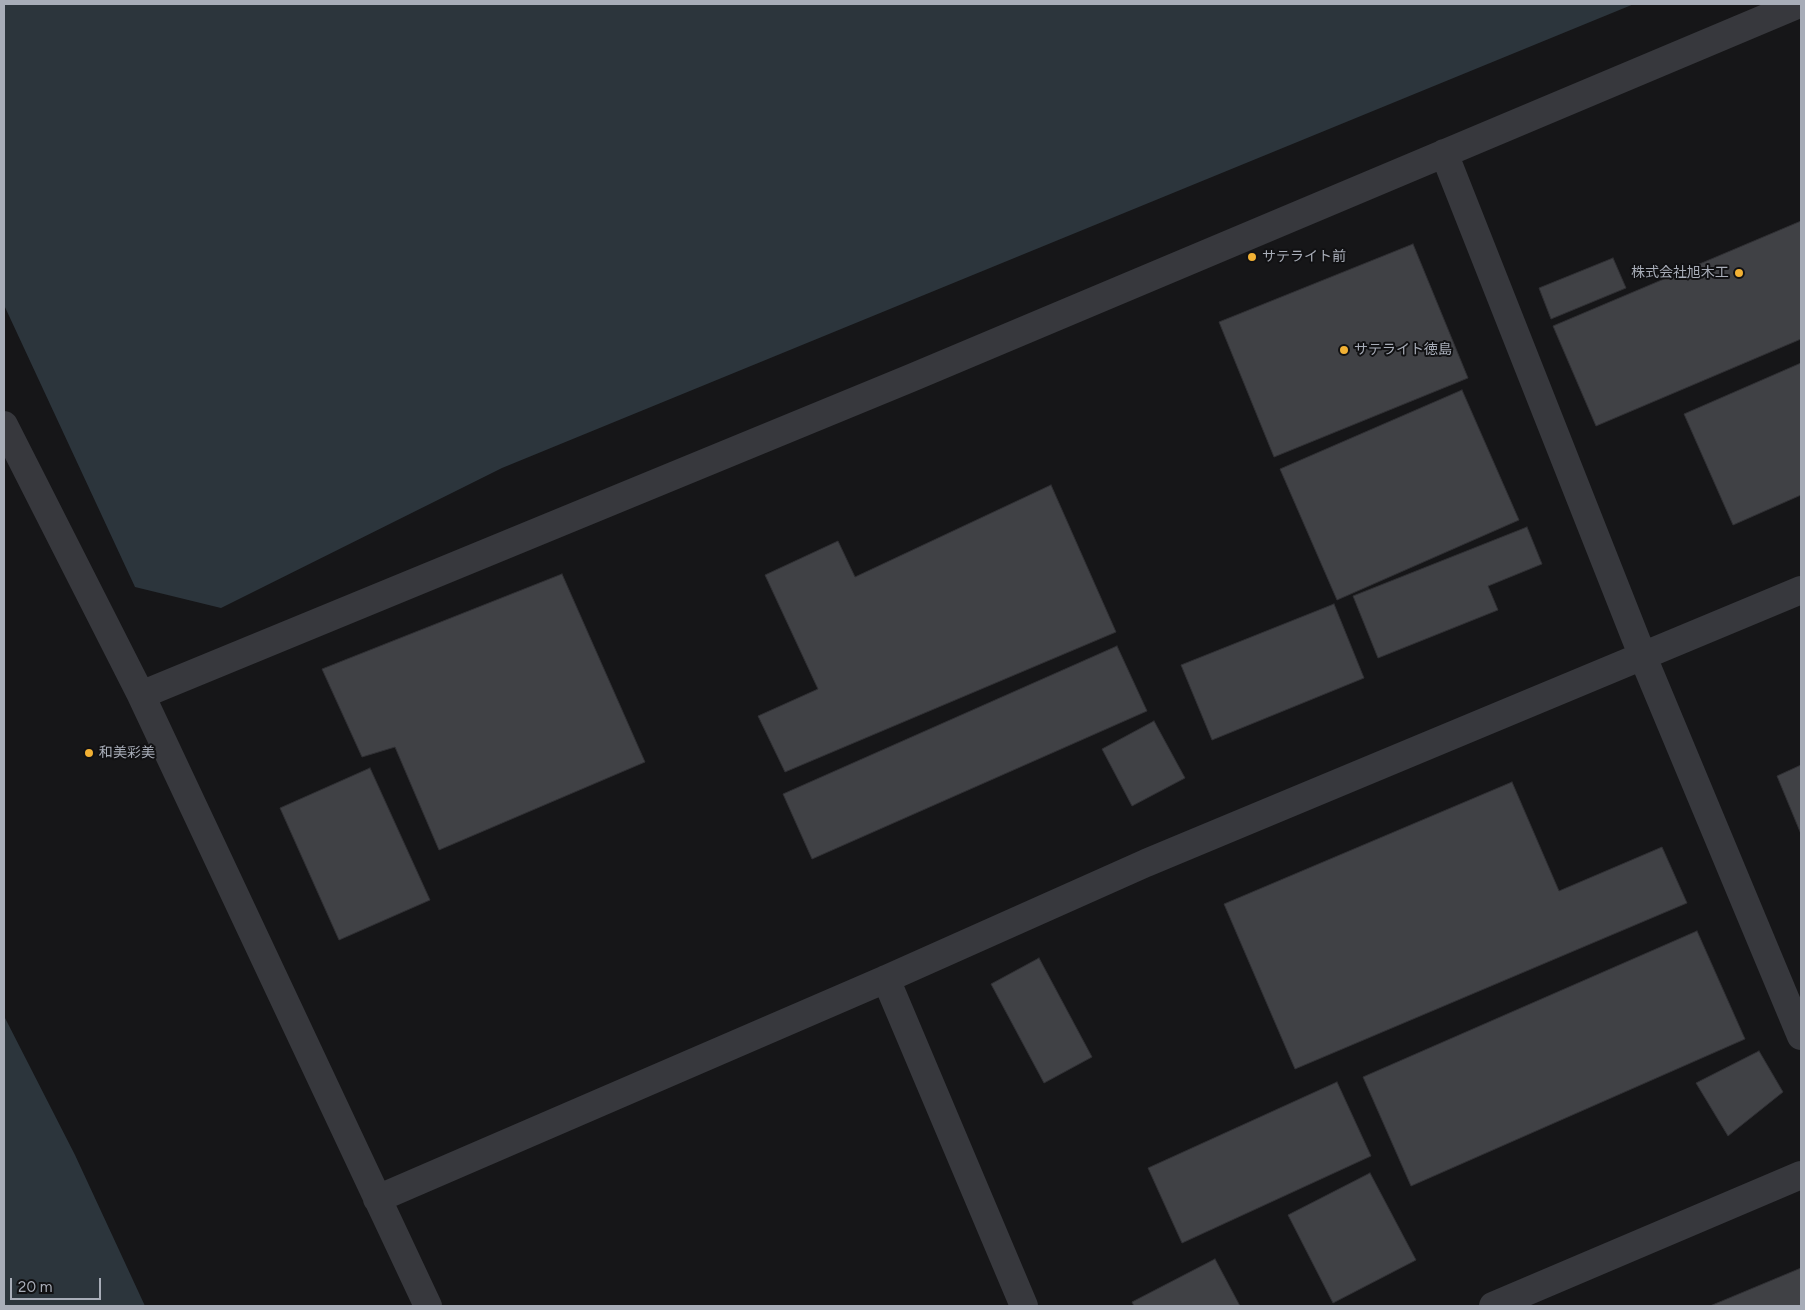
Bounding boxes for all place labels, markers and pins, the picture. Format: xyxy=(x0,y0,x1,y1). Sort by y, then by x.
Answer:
place label: サテライト前 xyxy=(1262,249,1346,265)
marker: サテライト前 xyxy=(1246,251,1258,263)
place label: 株式会社旭木工 xyxy=(1631,265,1729,281)
marker: 株式会社旭木工 xyxy=(1733,267,1745,279)
place label: サテライト徳島 xyxy=(1354,342,1452,358)
marker: サテライト徳島 xyxy=(1338,344,1350,356)
place label: 和美彩美 xyxy=(99,745,155,761)
marker: 和美彩美 xyxy=(83,747,95,759)

